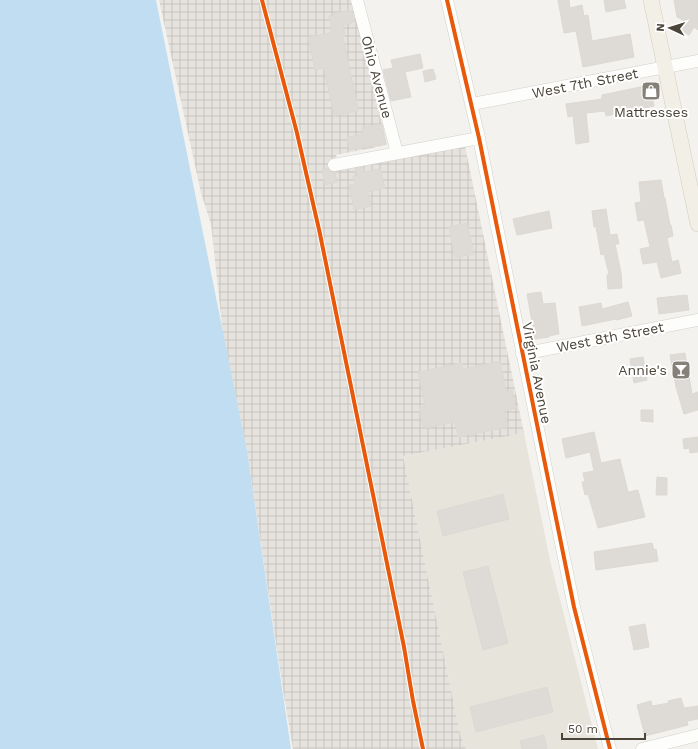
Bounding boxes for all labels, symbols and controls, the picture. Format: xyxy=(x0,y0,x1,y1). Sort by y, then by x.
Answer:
north arrow xyxy=(650,8,690,48)
text: N xyxy=(654,23,667,32)
street label: Ohio Avenue xyxy=(358,34,396,120)
street label: West 7th Street xyxy=(531,65,640,101)
shop icon: Mattresses xyxy=(640,80,662,102)
place label: Mattresses xyxy=(614,104,688,120)
street label: West 8th Street xyxy=(555,319,665,355)
street label: Virginia Avenue xyxy=(519,321,555,425)
bar icon: Annie's xyxy=(670,359,692,381)
place label: Annie's xyxy=(618,362,667,378)
scale bar xyxy=(562,715,645,741)
text: 50 m xyxy=(568,722,598,736)

